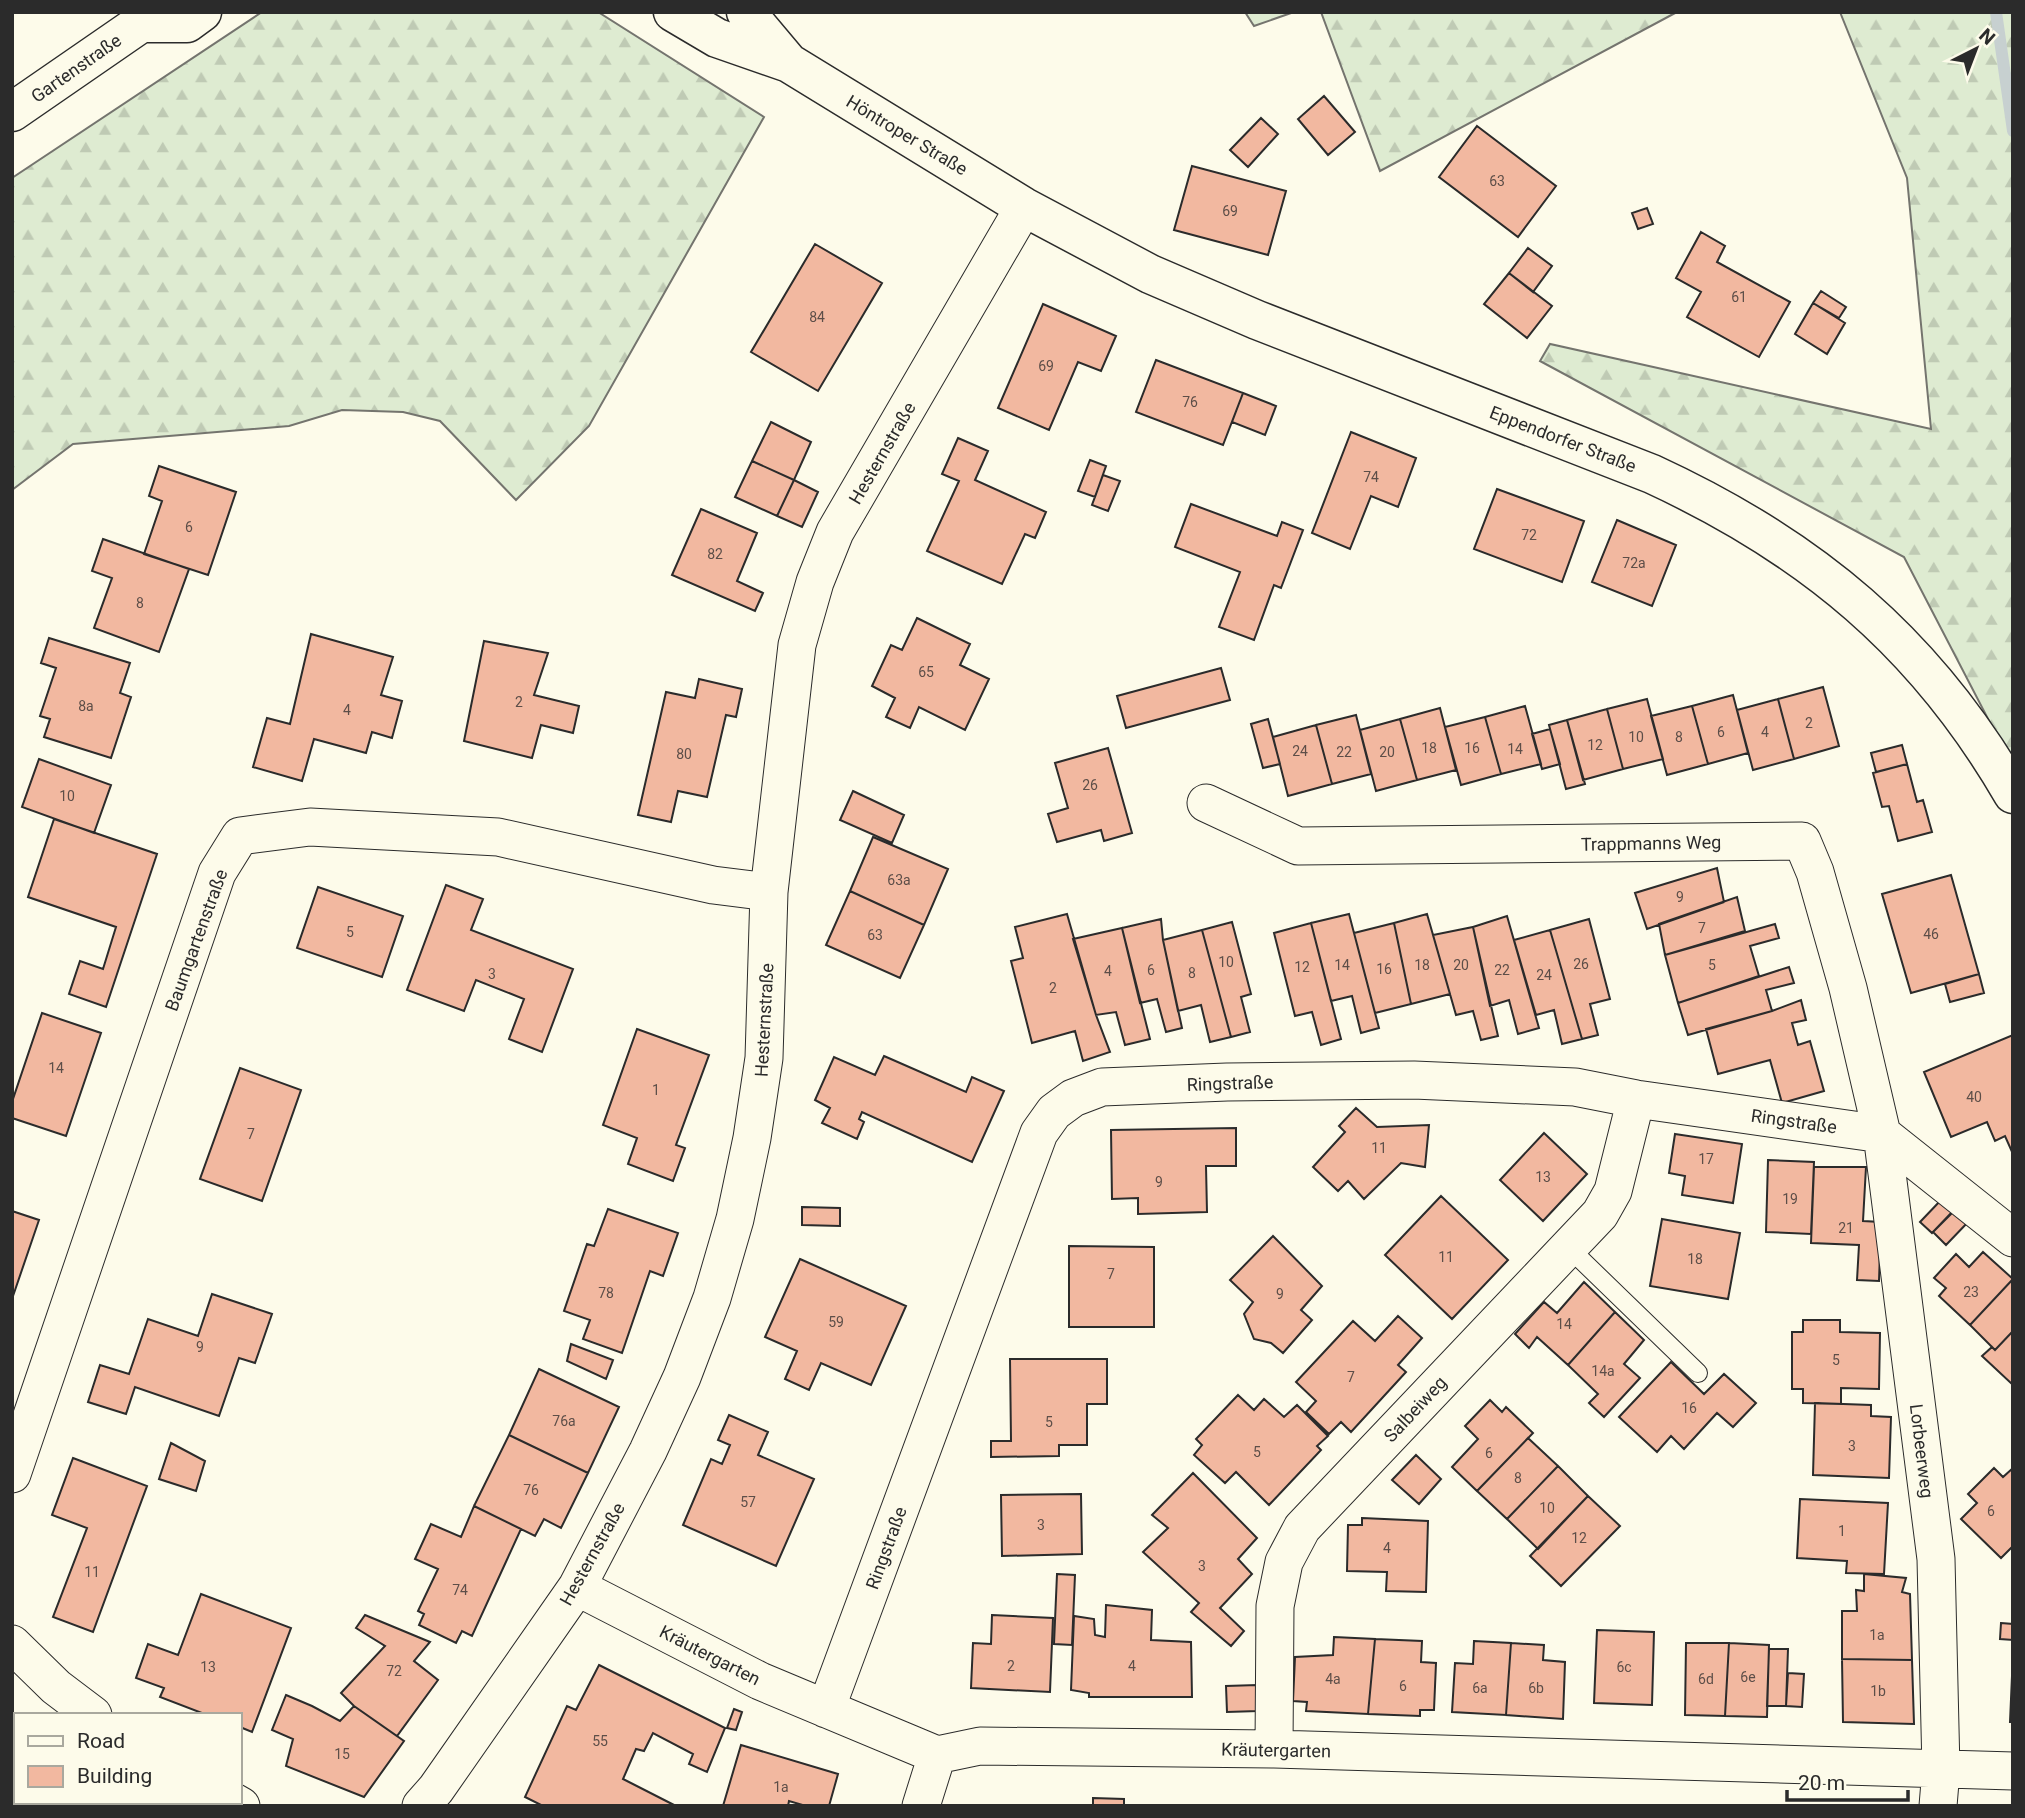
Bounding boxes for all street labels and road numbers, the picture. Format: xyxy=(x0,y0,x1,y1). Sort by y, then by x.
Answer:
street label: Gartenstraße xyxy=(27,29,125,107)
street label: Höntroper Straße xyxy=(843,91,971,179)
street label: Hesternstraße xyxy=(844,398,920,508)
street label: Eppendorfer Straße xyxy=(1487,401,1639,477)
street label: Trappmanns Weg xyxy=(1581,831,1721,855)
street label: Baumgartenstraße xyxy=(161,866,231,1014)
street label: Hesternstraße xyxy=(751,962,777,1078)
street label: Ringstraße xyxy=(1186,1071,1274,1095)
street label: Ringstraße xyxy=(1750,1105,1838,1137)
street label: Salbeiweg xyxy=(1379,1372,1451,1446)
street label: Lorbeerweg xyxy=(1906,1403,1938,1499)
street label: Hesternstraße xyxy=(555,1499,629,1609)
street label: Ringstraße xyxy=(861,1504,911,1592)
street label: Kräutergarten xyxy=(656,1621,764,1689)
street label: Kräutergarten xyxy=(1221,1739,1331,1761)

